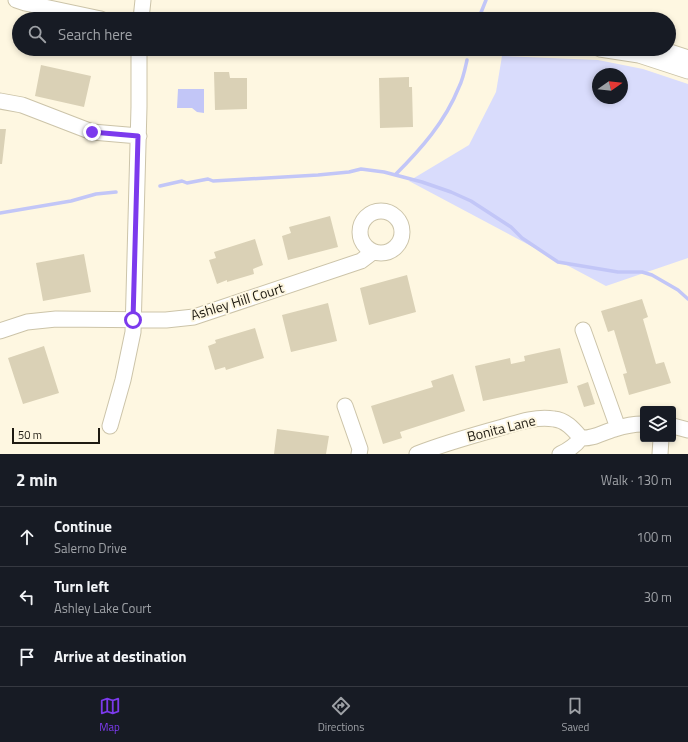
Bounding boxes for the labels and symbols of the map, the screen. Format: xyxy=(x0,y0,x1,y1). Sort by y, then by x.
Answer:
north arrow xyxy=(592,68,628,104)
route end xyxy=(83,123,101,141)
street label: Ashley Hill Court xyxy=(188,277,286,325)
route start xyxy=(124,311,142,329)
street label: Bonita Lane xyxy=(465,409,537,447)
scale bar xyxy=(12,426,100,445)

